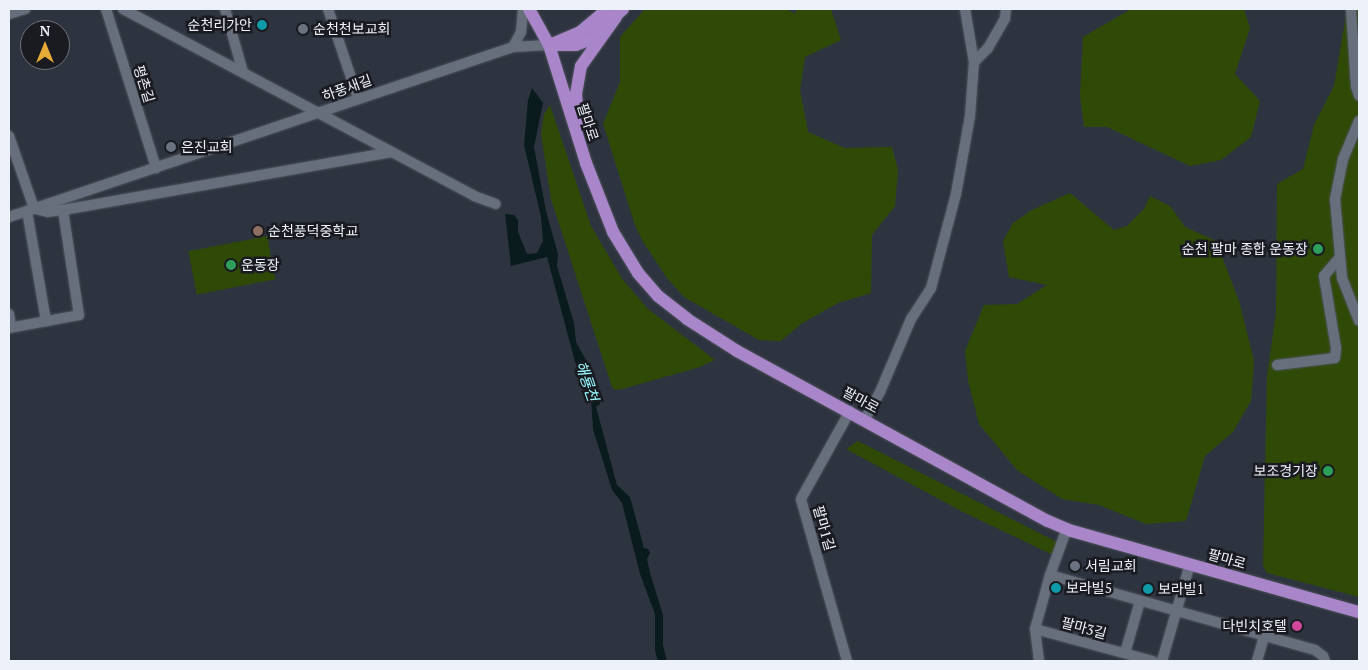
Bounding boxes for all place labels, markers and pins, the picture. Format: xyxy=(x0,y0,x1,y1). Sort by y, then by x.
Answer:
place label: 순천리가안 xyxy=(188,17,252,33)
marker: 순천리가안 xyxy=(256,19,268,31)
place label: 순천천보교회 xyxy=(313,21,390,37)
marker: 순천천보교회 xyxy=(297,23,309,35)
place label: 은진교회 xyxy=(181,139,233,155)
marker: 은진교회 xyxy=(165,141,177,153)
place label: 순천풍덕중학교 xyxy=(268,223,358,239)
marker: 순천풍덕중학교 xyxy=(252,225,264,237)
place label: 순천 팔마 종합 운동장 xyxy=(1182,241,1308,257)
marker: 순천 팔마 종합 운동장 xyxy=(1312,243,1324,255)
place label: 운동장 xyxy=(241,257,280,273)
marker: 운동장 xyxy=(225,259,237,271)
place label: 보조경기장 xyxy=(1254,463,1318,479)
marker: 보조경기장 xyxy=(1322,465,1334,477)
place label: 서림교회 xyxy=(1085,558,1137,574)
marker: 서림교회 xyxy=(1069,560,1081,572)
place label: 보라빌5 xyxy=(1066,580,1112,596)
place label: 보라빌1 xyxy=(1158,581,1204,597)
marker: 보라빌5 xyxy=(1050,582,1062,594)
marker: 보라빌1 xyxy=(1142,583,1154,595)
place label: 다빈치호텔 xyxy=(1223,618,1287,634)
marker: 다빈치호텔 xyxy=(1291,620,1303,632)

